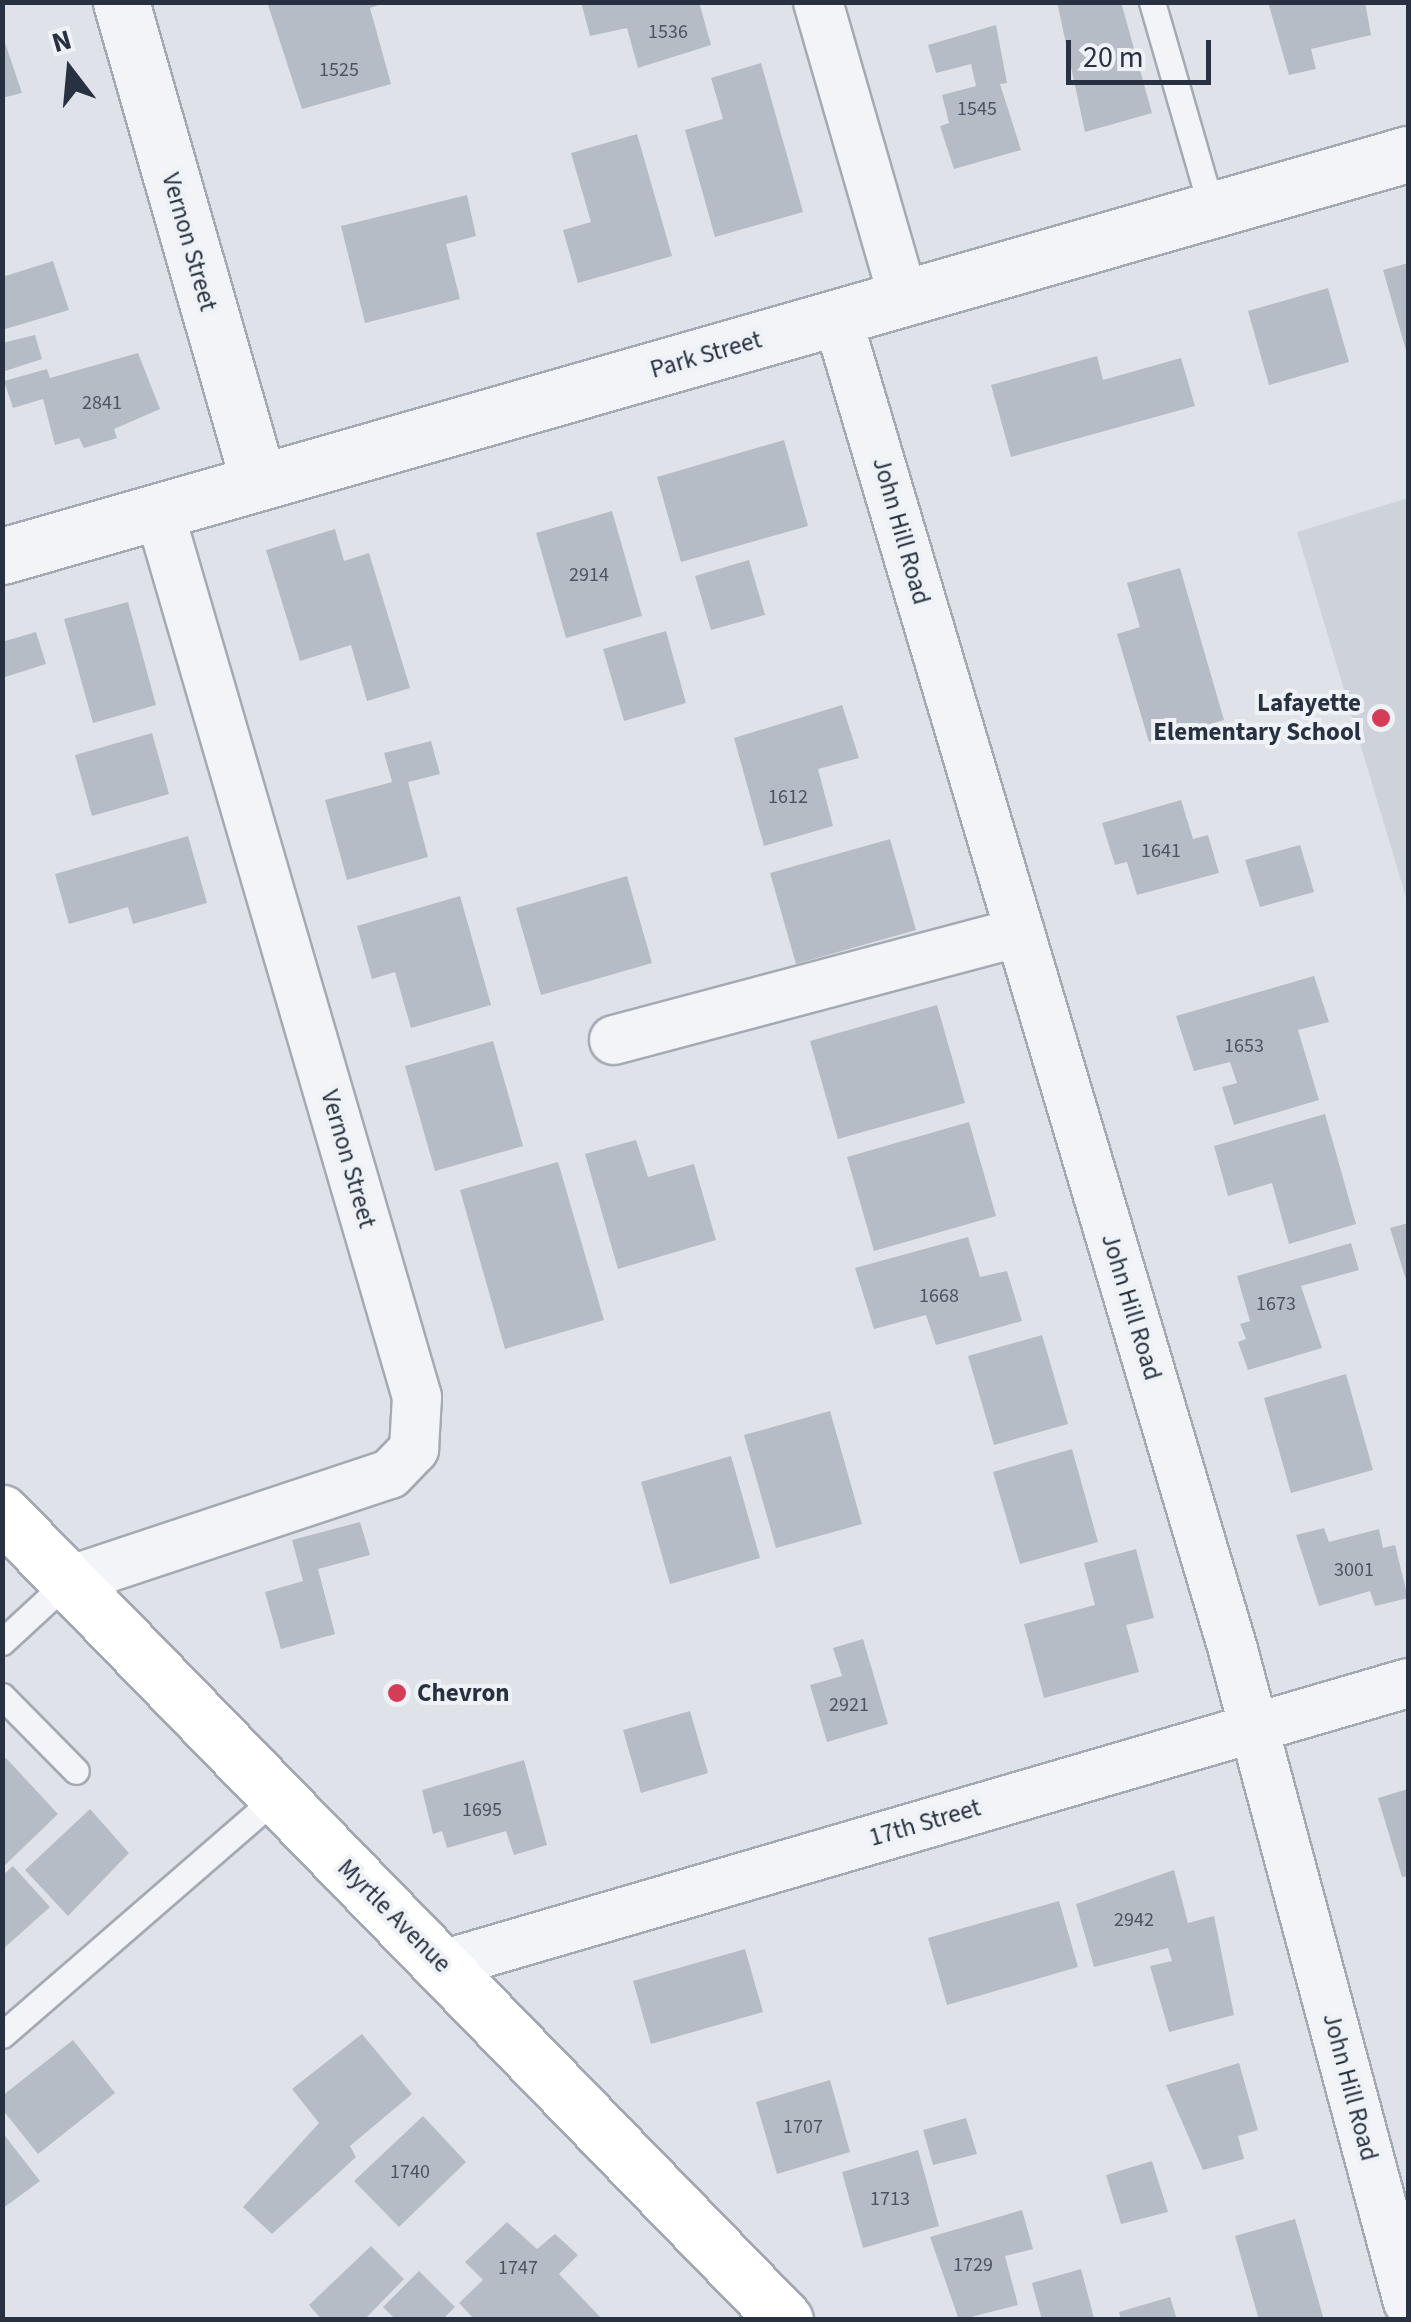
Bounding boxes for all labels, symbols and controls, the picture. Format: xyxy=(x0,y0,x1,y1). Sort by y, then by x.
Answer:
text: N xyxy=(47,19,76,63)
north arrow xyxy=(20,20,120,120)
house number: 1536 xyxy=(648,20,688,44)
scale bar xyxy=(1071,20,1216,82)
text: 20 m xyxy=(1083,36,1144,79)
house number: 1525 xyxy=(319,58,359,82)
house number: 1545 xyxy=(957,97,997,121)
street label: Vernon Street xyxy=(155,170,223,314)
street label: Park Street xyxy=(647,325,765,385)
house number: 2841 xyxy=(82,391,122,415)
street label: John Hill Road xyxy=(866,454,936,608)
house number: 2914 xyxy=(569,563,609,587)
place label: Lafayette Elementary School xyxy=(1153,689,1361,748)
marker: Lafayette Elementary School xyxy=(1370,707,1392,729)
house number: 1612 xyxy=(768,785,808,809)
house number: 1641 xyxy=(1141,839,1181,863)
house number: 1653 xyxy=(1224,1034,1264,1058)
street label: Vernon Street xyxy=(314,1087,382,1231)
street label: John Hill Road xyxy=(1094,1230,1168,1384)
house number: 1668 xyxy=(919,1284,959,1308)
house number: 1673 xyxy=(1256,1292,1296,1316)
house number: 3001 xyxy=(1334,1558,1374,1582)
place label: Chevron xyxy=(417,1678,510,1708)
marker: Chevron xyxy=(386,1682,408,1704)
house number: 2921 xyxy=(829,1693,869,1717)
street label: 17th Street xyxy=(866,1793,984,1853)
house number: 1695 xyxy=(462,1798,502,1822)
street label: Myrtle Avenue xyxy=(331,1853,457,1979)
house number: 2942 xyxy=(1114,1908,1154,1932)
street label: John Hill Road xyxy=(1316,2010,1384,2164)
house number: 1707 xyxy=(783,2115,823,2139)
house number: 1740 xyxy=(390,2160,430,2184)
house number: 1713 xyxy=(870,2187,910,2211)
house number: 1729 xyxy=(953,2253,993,2277)
house number: 1747 xyxy=(498,2256,538,2280)

